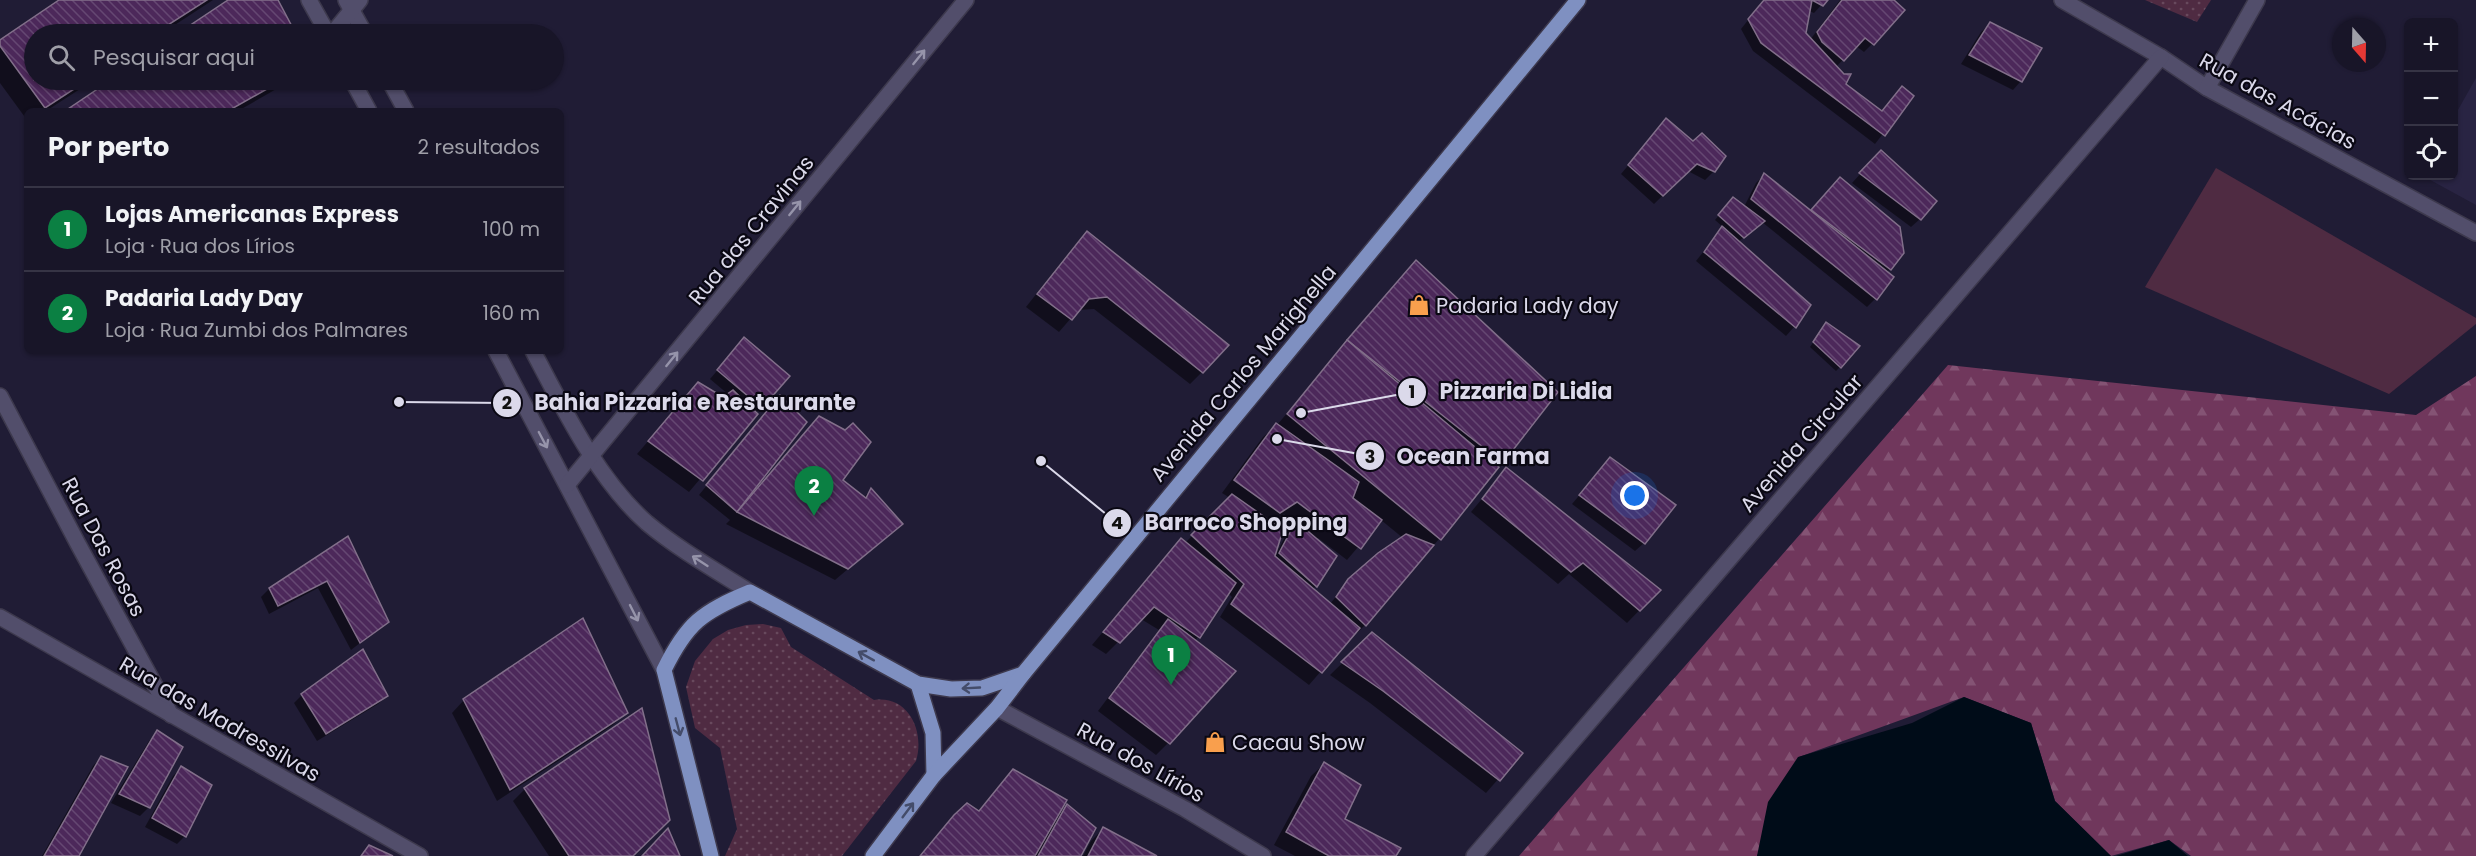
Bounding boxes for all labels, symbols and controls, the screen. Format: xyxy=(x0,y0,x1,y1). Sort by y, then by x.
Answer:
north arrow xyxy=(2332,18,2386,72)
map controls xyxy=(2404,18,2458,180)
button: + xyxy=(2404,18,2458,72)
search box xyxy=(24,24,564,90)
icon: search xyxy=(45,41,78,74)
text: Pesquisar aqui xyxy=(93,42,255,73)
street label: Rua das Acácias xyxy=(2194,46,2362,156)
one-way arrow xyxy=(912,50,925,66)
button: − xyxy=(2404,72,2458,126)
button: locate xyxy=(2404,126,2458,180)
text: Por perto xyxy=(48,129,169,165)
text: 2 resultados xyxy=(418,133,540,161)
street label: Rua das Cravinas xyxy=(682,149,820,311)
text: Lojas Americanas Express xyxy=(105,199,399,230)
one-way arrow xyxy=(789,201,802,217)
text: 1 xyxy=(64,215,71,243)
text: 100 m xyxy=(483,215,540,243)
text: Loja · Rua dos Lírios xyxy=(105,232,295,260)
street label: Avenida Carlos Marighella xyxy=(1143,258,1343,488)
text: Padaria Lady Day xyxy=(105,283,303,314)
place label: Padaria Lady day xyxy=(1436,291,1619,320)
shop icon: Padaria Lady day xyxy=(1407,293,1431,317)
text: 2 xyxy=(62,299,73,327)
text: 160 m xyxy=(482,299,540,327)
text: Loja · Rua Zumbi dos Palmares xyxy=(105,316,408,344)
one-way arrow xyxy=(665,352,679,367)
street label: Avenida Circular xyxy=(1733,368,1869,518)
callout: Pizzaria Di Lidia xyxy=(1397,372,1624,412)
text: Pizzaria Di Lidia xyxy=(1440,376,1613,407)
text: 1 xyxy=(1409,379,1415,404)
callout: Bahia Pizzaria e Restaurante xyxy=(492,383,867,423)
text: Bahia Pizzaria e Restaurante xyxy=(534,387,856,418)
text: 2 xyxy=(502,390,512,415)
one-way arrow xyxy=(538,430,549,448)
callout: Ocean Farma xyxy=(1355,436,1562,476)
text: Ocean Farma xyxy=(1396,441,1550,472)
text: 3 xyxy=(1365,444,1375,469)
pin: 2 xyxy=(794,466,834,516)
street label: Rua Das Rosas xyxy=(55,472,153,622)
your location xyxy=(1620,481,1649,510)
callout: Barroco Shopping xyxy=(1102,503,1359,543)
text: Barroco Shopping xyxy=(1145,507,1347,538)
text: 4 xyxy=(1111,510,1123,535)
one-way arrow xyxy=(692,554,709,566)
one-way arrow xyxy=(628,603,640,621)
pin: 1 xyxy=(1152,636,1190,685)
street label: Rua das Madressilvas xyxy=(114,650,326,788)
one-way arrow xyxy=(858,650,876,661)
one-way arrow xyxy=(962,683,982,694)
street label: Rua dos Lírios xyxy=(1072,715,1210,809)
one-way arrow xyxy=(673,717,685,736)
place label: Cacau Show xyxy=(1232,728,1365,757)
shop icon: Cacau Show xyxy=(1203,730,1227,754)
one-way arrow xyxy=(902,802,915,818)

